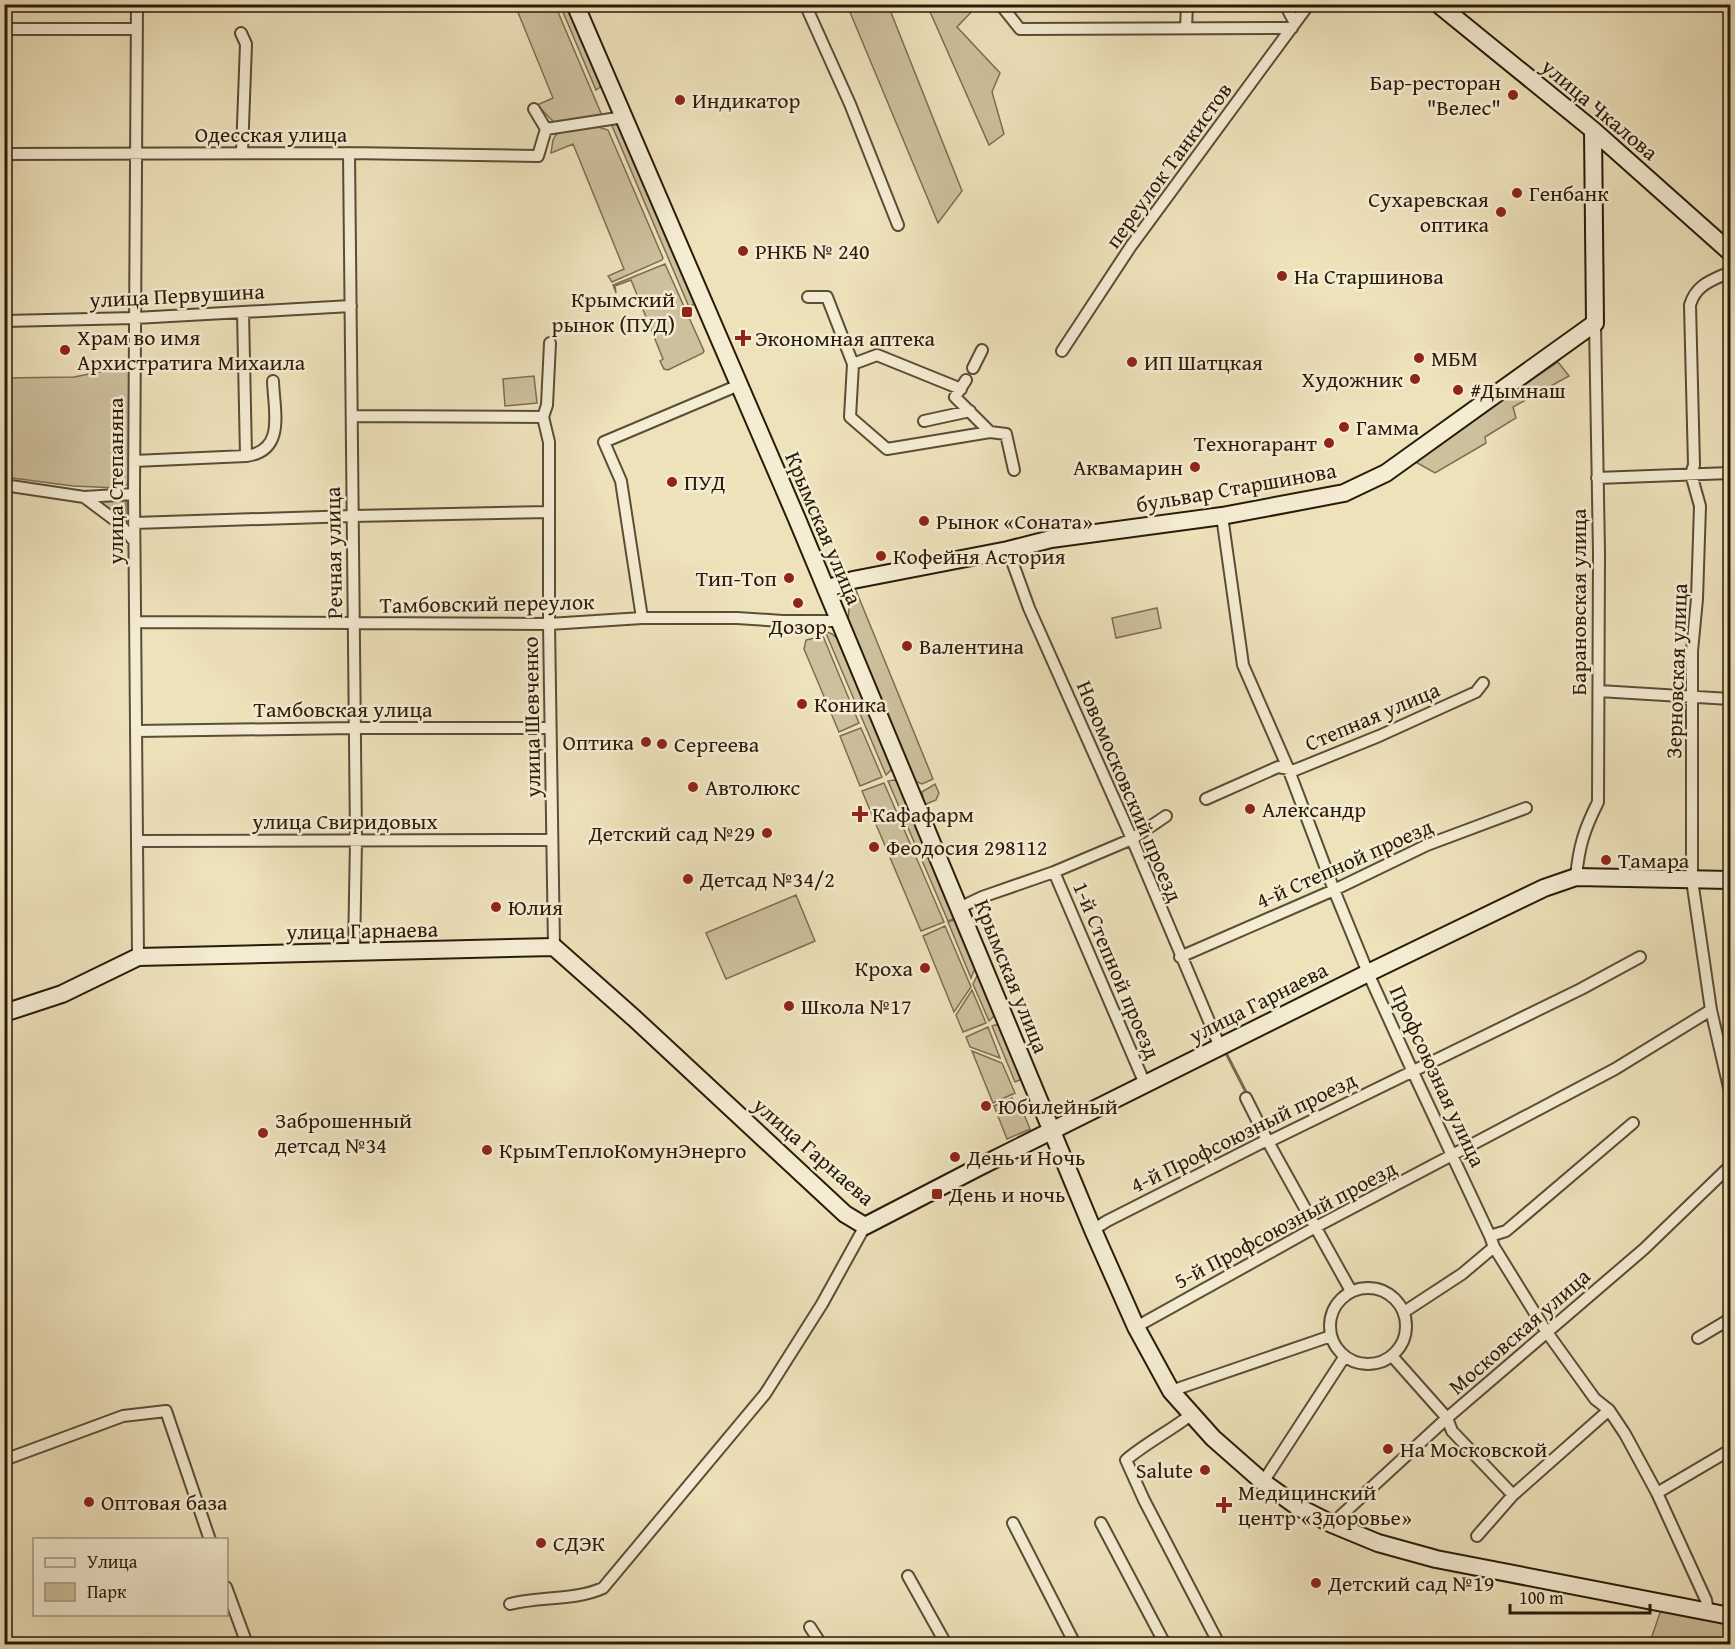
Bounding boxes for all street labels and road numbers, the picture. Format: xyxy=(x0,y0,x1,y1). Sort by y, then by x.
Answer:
street label: улица Чкалова xyxy=(1534,50,1666,168)
street label: переулок Танкистов xyxy=(1097,75,1239,255)
street label: Одесская улица xyxy=(195,118,348,150)
street label: улица Первушина xyxy=(88,274,266,316)
street label: улица Степаняна xyxy=(99,397,131,566)
street label: Крымская улица xyxy=(777,446,871,610)
street label: бульвар Старшинова xyxy=(1133,454,1339,520)
street label: Речная улица xyxy=(316,486,350,620)
street label: Барановская улица xyxy=(1562,508,1594,696)
street label: Зерновская улица xyxy=(1657,582,1695,759)
street label: Тамбовский переулок xyxy=(379,585,595,621)
street label: улица Шевченко xyxy=(514,636,548,799)
street label: Степная улица xyxy=(1300,673,1445,759)
street label: Новомосковский проезд xyxy=(1069,675,1191,907)
street label: Тамбовская улица xyxy=(254,693,433,725)
street label: улица Свиридовых xyxy=(251,805,439,837)
street label: 4-й Степной проезд xyxy=(1250,810,1438,916)
street label: 1-й Степной проезд xyxy=(1065,876,1169,1064)
street label: Крымская улица xyxy=(967,894,1058,1058)
street label: улица Гарнаева xyxy=(285,913,439,947)
street label: улица Гарнаева xyxy=(1182,953,1333,1051)
street label: Профсоюзная улица xyxy=(1382,980,1494,1173)
street label: 4-й Профсоюзный проезд xyxy=(1125,1063,1361,1201)
street label: улица Гарнаева xyxy=(745,1088,882,1213)
street label: 5-й Профсоюзный проезд xyxy=(1168,1152,1402,1296)
street label: Московская улица xyxy=(1441,1260,1597,1402)

